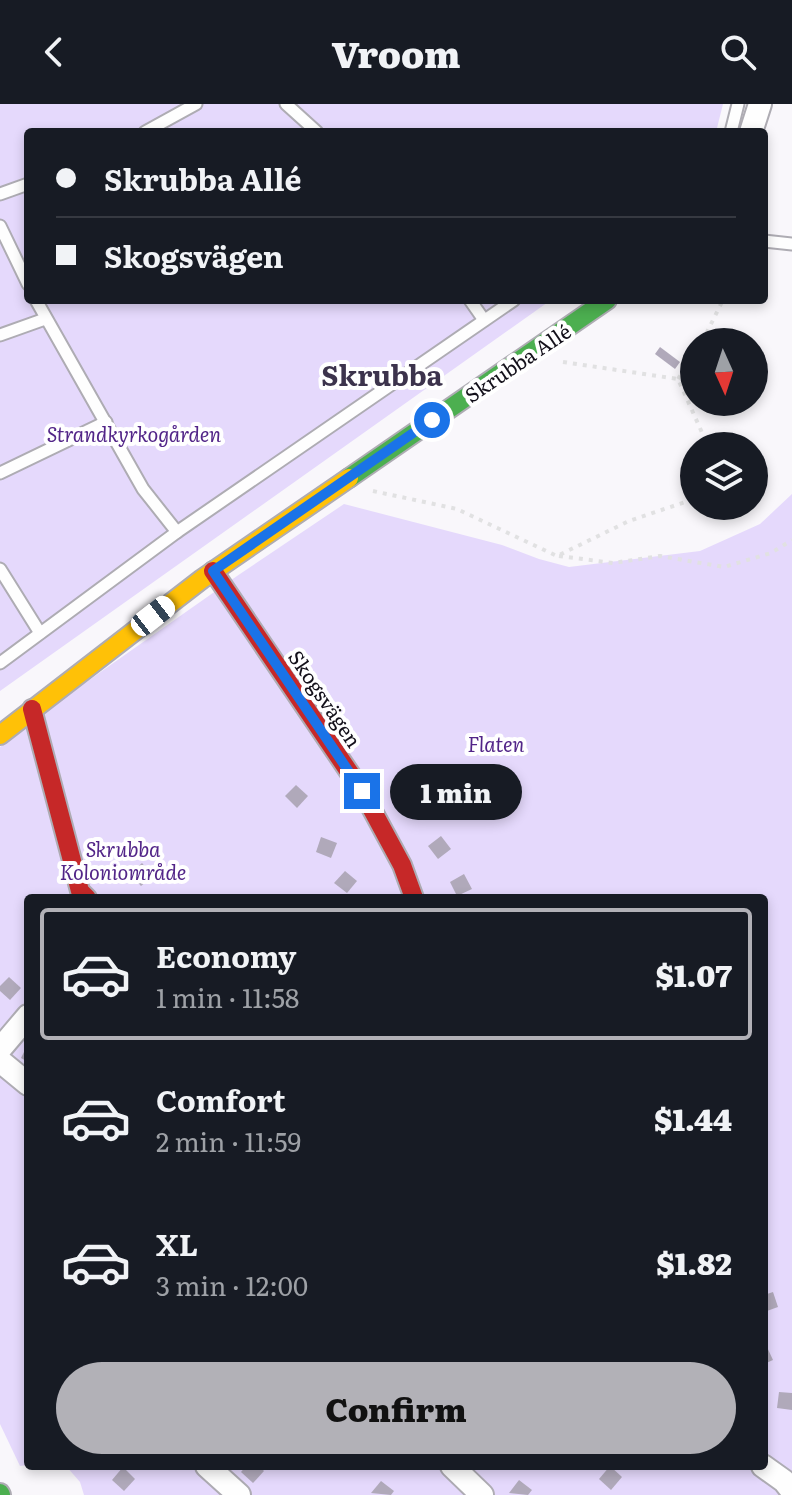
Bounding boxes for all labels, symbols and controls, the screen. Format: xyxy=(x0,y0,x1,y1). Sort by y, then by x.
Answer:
text: Vroom xyxy=(332,26,460,79)
icon: back xyxy=(32,30,76,74)
icon: search xyxy=(716,30,760,74)
text: Skrubba Allé xyxy=(104,156,301,200)
text: Skogsvägen xyxy=(104,233,284,277)
street label: Skrubba Allé xyxy=(458,315,576,409)
north arrow xyxy=(680,328,768,416)
map controls xyxy=(680,328,768,520)
district label: Skrubba xyxy=(321,353,444,395)
route start xyxy=(414,402,450,438)
park label: Strandkyrkogården xyxy=(47,418,221,448)
button: layers xyxy=(680,432,768,520)
car xyxy=(127,592,179,640)
street label: Skogsvägen xyxy=(282,643,370,753)
park label: Flaten xyxy=(468,728,524,758)
callout: 1 min xyxy=(390,763,522,819)
text: 1 min xyxy=(421,772,491,811)
route end xyxy=(344,773,380,809)
park label: Skrubba Koloniområde xyxy=(60,833,186,886)
text: Economy xyxy=(156,933,296,977)
icon: car xyxy=(60,938,132,1010)
text: $1.07 xyxy=(655,952,732,996)
text: 1 min · 11:58 xyxy=(156,977,299,1016)
text: Comfort xyxy=(156,1077,286,1121)
icon: car xyxy=(60,1082,132,1154)
text: $1.44 xyxy=(654,1096,732,1140)
text: 2 min · 11:59 xyxy=(156,1121,301,1160)
text: XL xyxy=(156,1221,198,1265)
icon: car xyxy=(60,1226,132,1298)
text: $1.82 xyxy=(656,1240,732,1284)
text: 3 min · 12:00 xyxy=(156,1265,308,1304)
button: Confirm xyxy=(56,1362,736,1454)

